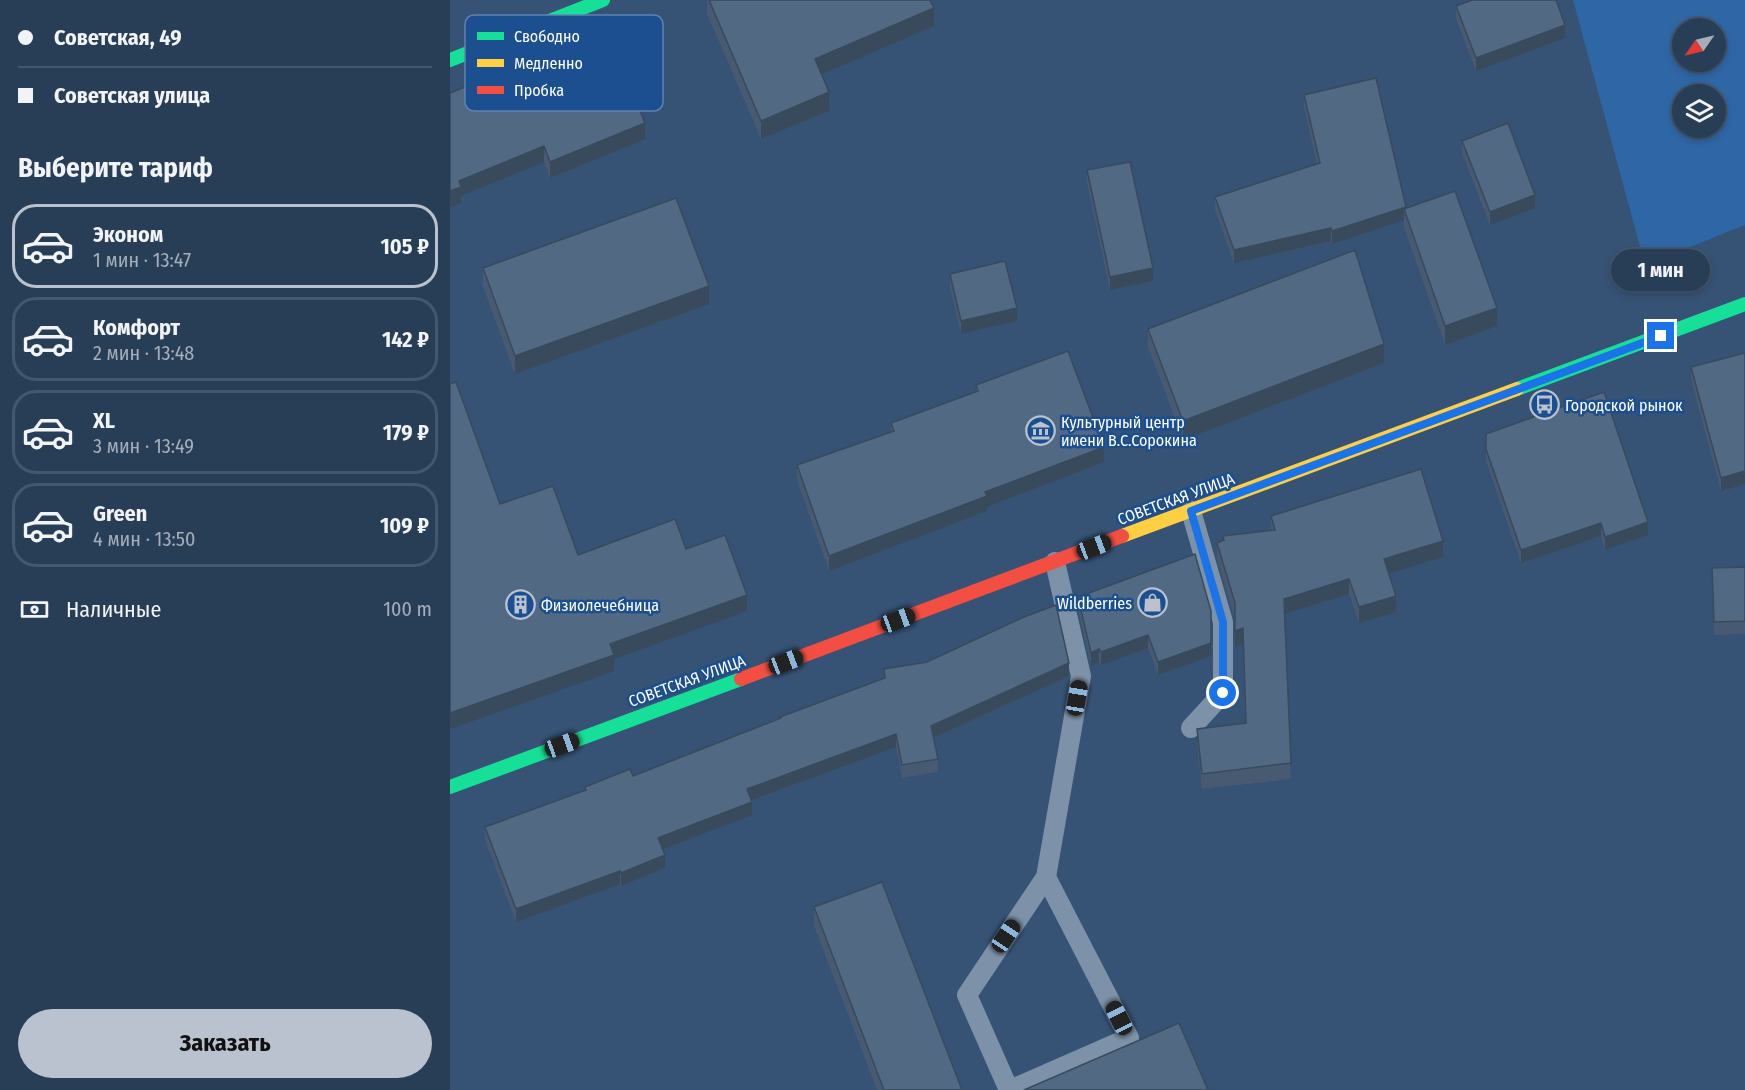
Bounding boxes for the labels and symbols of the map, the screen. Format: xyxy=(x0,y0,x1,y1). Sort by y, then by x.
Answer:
legend xyxy=(465,15,663,111)
north arrow xyxy=(1672,18,1726,72)
text: Свободно xyxy=(514,27,580,46)
text: Медленно xyxy=(514,54,583,73)
text: Пробка xyxy=(514,81,564,100)
callout: 1 мин xyxy=(1612,249,1710,291)
route end xyxy=(1647,322,1674,349)
bus stop icon: Городской рынок xyxy=(1528,389,1560,421)
place label: Городской рынок xyxy=(1565,396,1683,415)
place label: Культурный центр имени В.С.Сорокина xyxy=(1061,413,1197,450)
museum icon: Культурный центр имени В.С.Сорокина xyxy=(1024,415,1056,447)
street label: СОВЕТСКАЯ УЛИЦА xyxy=(1115,469,1238,529)
car xyxy=(1074,532,1114,562)
shop icon: Wildberries xyxy=(1137,587,1169,619)
building icon: Физиолечебница xyxy=(504,589,536,621)
place label: Wildberries xyxy=(1057,594,1132,613)
place label: Физиолечебница xyxy=(541,596,659,615)
car xyxy=(878,605,918,635)
car xyxy=(766,647,806,677)
street label: СОВЕТСКАЯ УЛИЦА xyxy=(626,651,749,711)
car xyxy=(1065,679,1089,717)
route start xyxy=(1209,679,1236,706)
car xyxy=(542,730,582,760)
car xyxy=(988,916,1024,956)
car xyxy=(1103,998,1135,1038)

